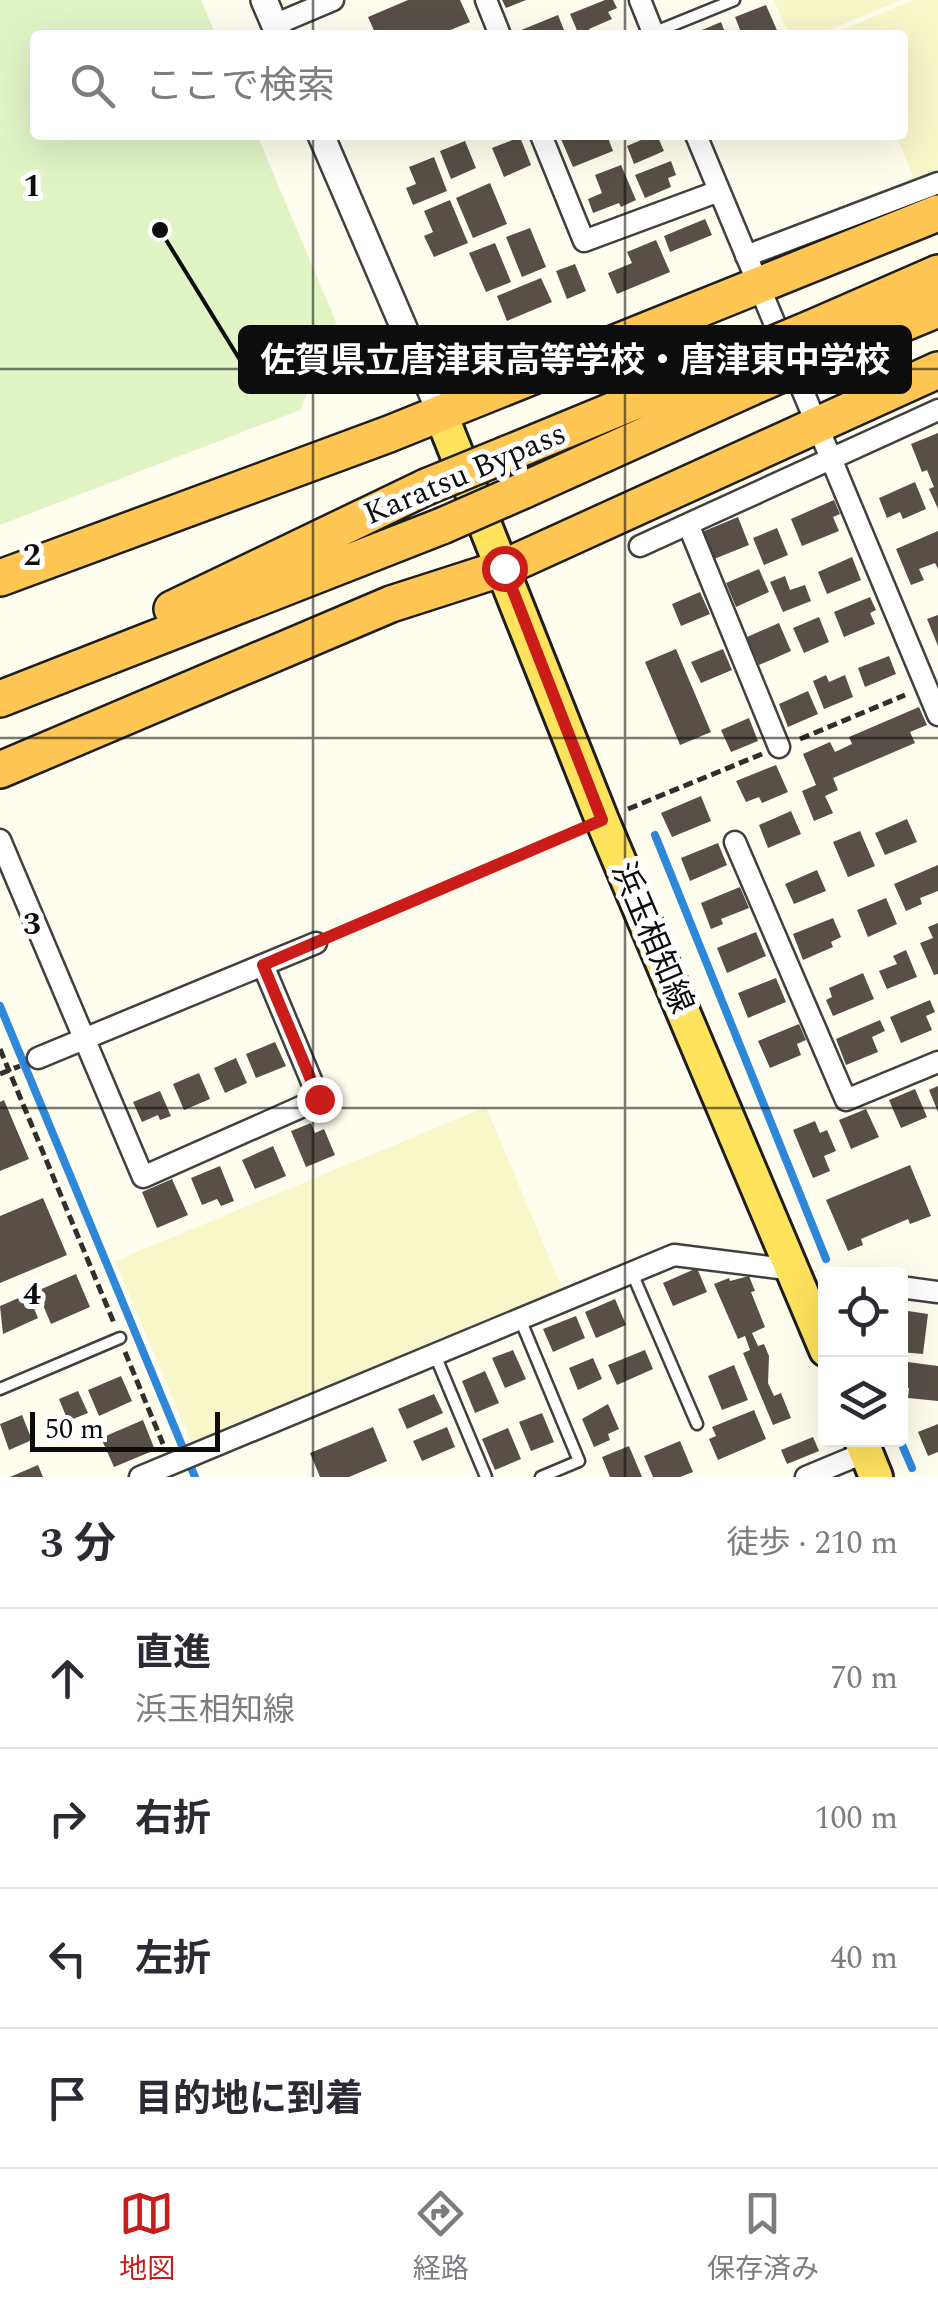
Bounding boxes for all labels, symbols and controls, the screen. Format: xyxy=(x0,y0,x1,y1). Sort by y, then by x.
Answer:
search box xyxy=(30,30,908,140)
icon: search xyxy=(65,58,120,113)
text: ここで検索 xyxy=(145,58,335,116)
text: 1 xyxy=(23,162,41,211)
callout: 佐賀県立唐津東高等学校・唐津東中学校 xyxy=(240,327,910,392)
text: 佐賀県立唐津東高等学校・唐津東中学校 xyxy=(260,335,890,388)
street label: Karatsu Bypass xyxy=(356,409,574,539)
text: 2 xyxy=(23,531,41,580)
route start xyxy=(482,546,528,592)
street label: 浜玉相知線 xyxy=(598,855,706,1021)
text: 3 xyxy=(23,900,41,949)
route end xyxy=(297,1077,343,1123)
map controls xyxy=(818,1267,908,1447)
button: locate xyxy=(818,1267,908,1357)
text: 4 xyxy=(23,1270,41,1319)
button: layers xyxy=(818,1357,908,1447)
scale bar xyxy=(30,1407,220,1452)
text: 50 m xyxy=(45,1408,104,1451)
text: 3 分 xyxy=(40,1513,116,1576)
text: 徒歩 · 210 m xyxy=(726,1519,898,1568)
text: 直進 xyxy=(135,1625,211,1683)
icon: ahead xyxy=(40,1651,95,1706)
text: 70 m xyxy=(830,1654,898,1703)
text: 浜玉相知線 xyxy=(135,1686,295,1735)
icon: right xyxy=(40,1791,95,1846)
text: 右折 xyxy=(135,1791,211,1849)
text: 100 m xyxy=(814,1794,898,1843)
icon: left xyxy=(40,1931,95,1986)
text: 左折 xyxy=(135,1931,211,1989)
text: 40 m xyxy=(830,1934,898,1983)
icon: arrive xyxy=(40,2071,95,2126)
text: 目的地に到着 xyxy=(135,2071,363,2129)
tab: 地図 xyxy=(119,2186,175,2291)
tab: 経路 xyxy=(413,2186,469,2291)
tab: 保存済み xyxy=(707,2186,819,2291)

